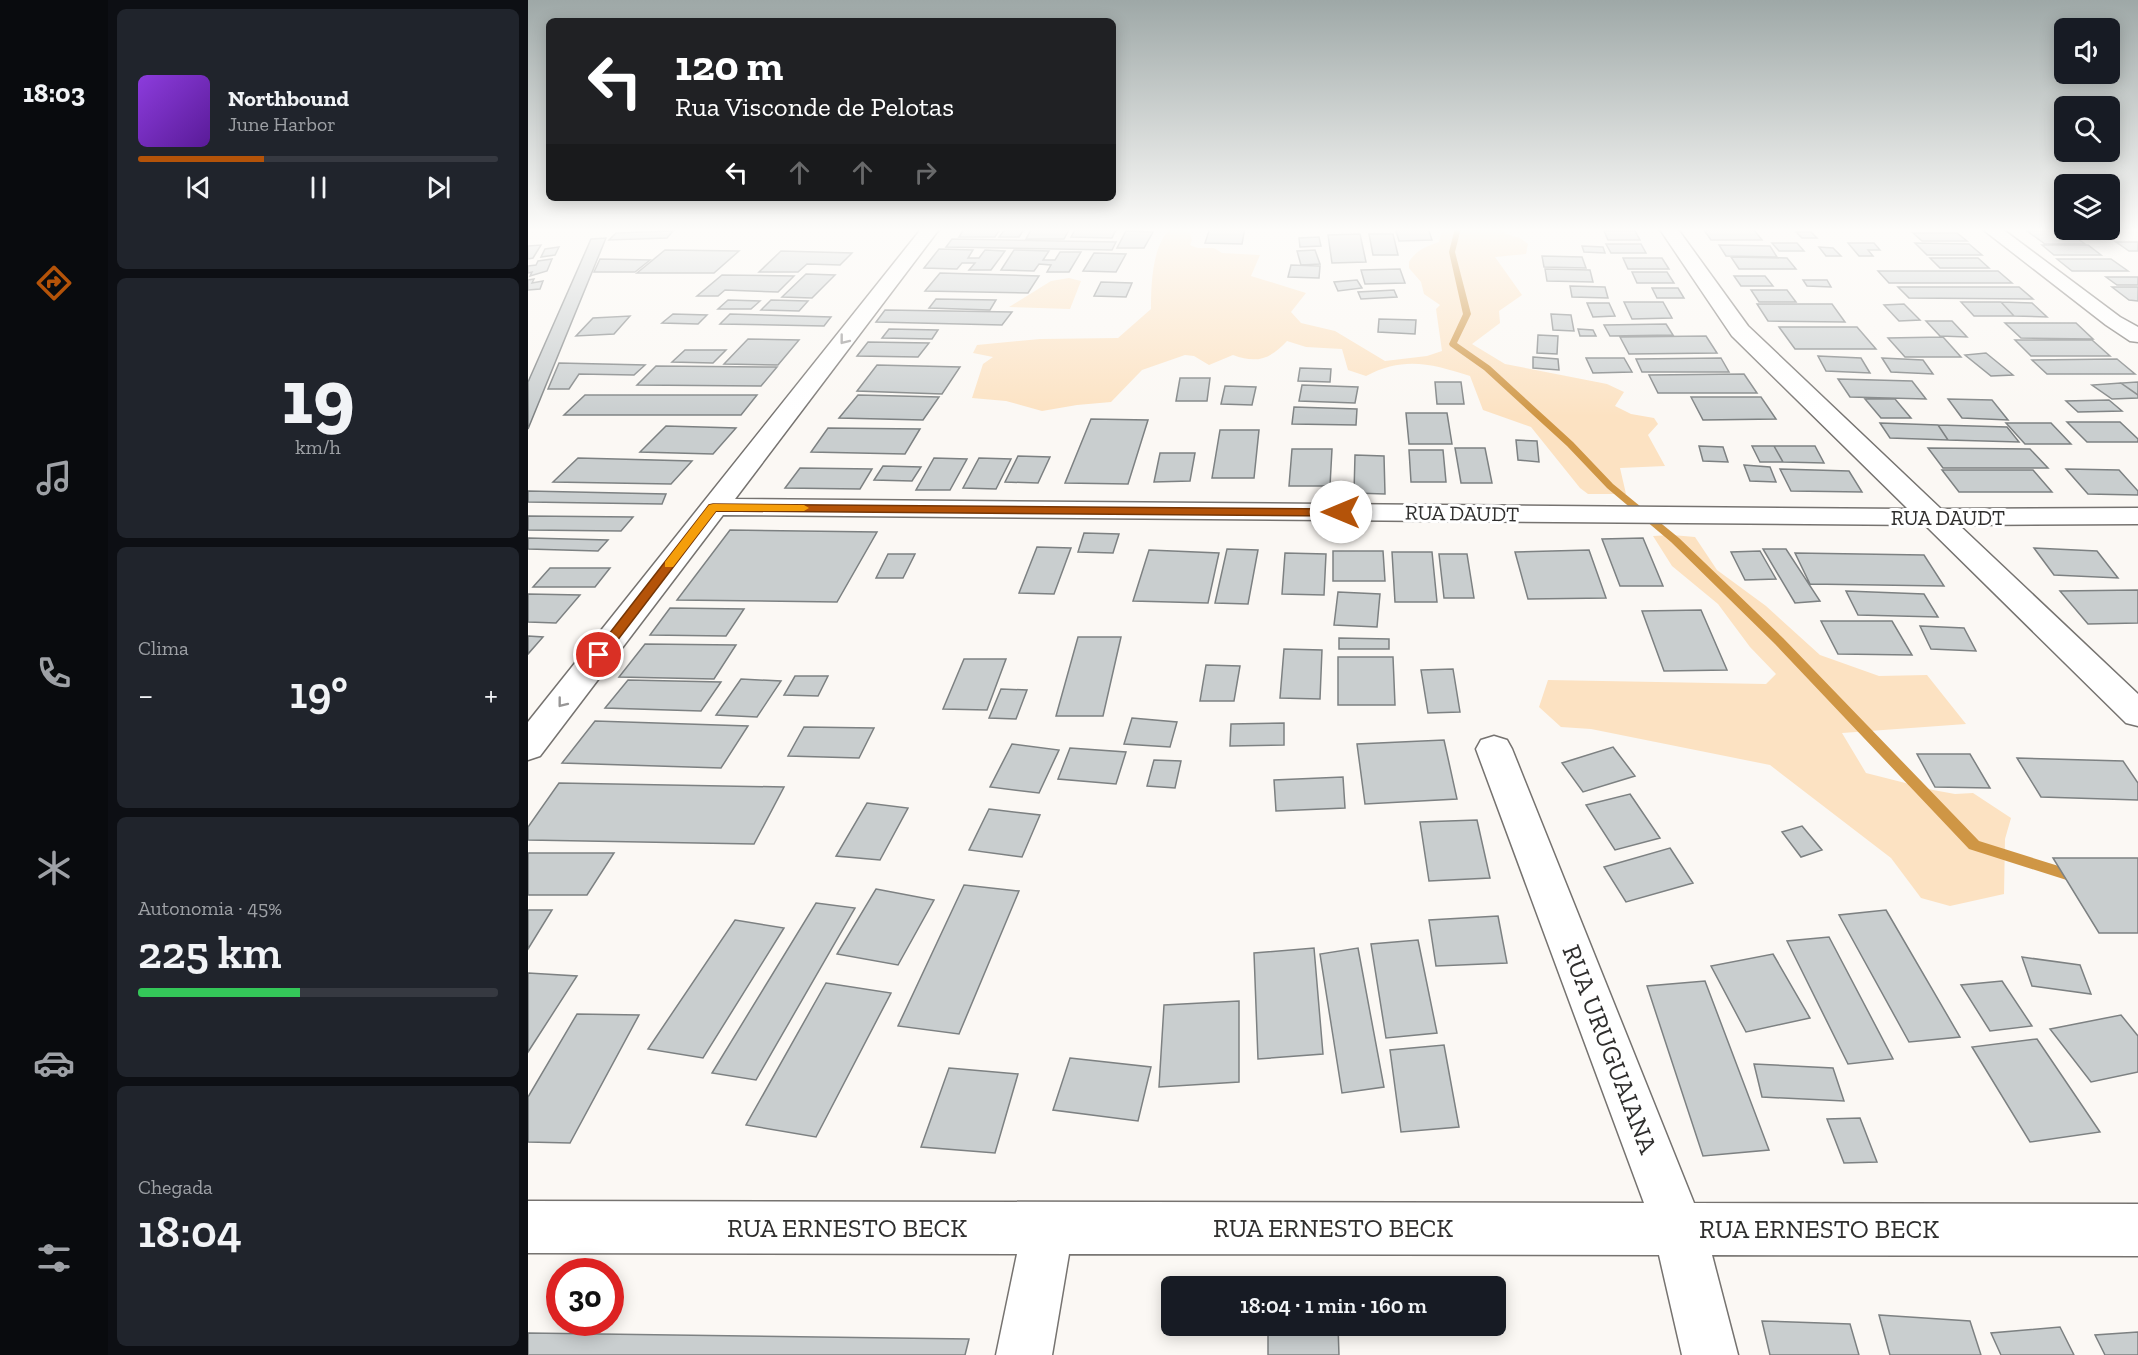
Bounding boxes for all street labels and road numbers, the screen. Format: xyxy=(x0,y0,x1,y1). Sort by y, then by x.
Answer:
street label: RUA DAUDT xyxy=(1405,500,1519,526)
street label: RUA DAUDT xyxy=(1891,505,2005,530)
street label: RUA URUGUAIANA xyxy=(1555,940,1665,1159)
street label: RUA ERNESTO BECK xyxy=(727,1212,967,1244)
street label: RUA ERNESTO BECK xyxy=(1213,1212,1453,1244)
street label: RUA ERNESTO BECK xyxy=(1699,1213,1939,1245)

